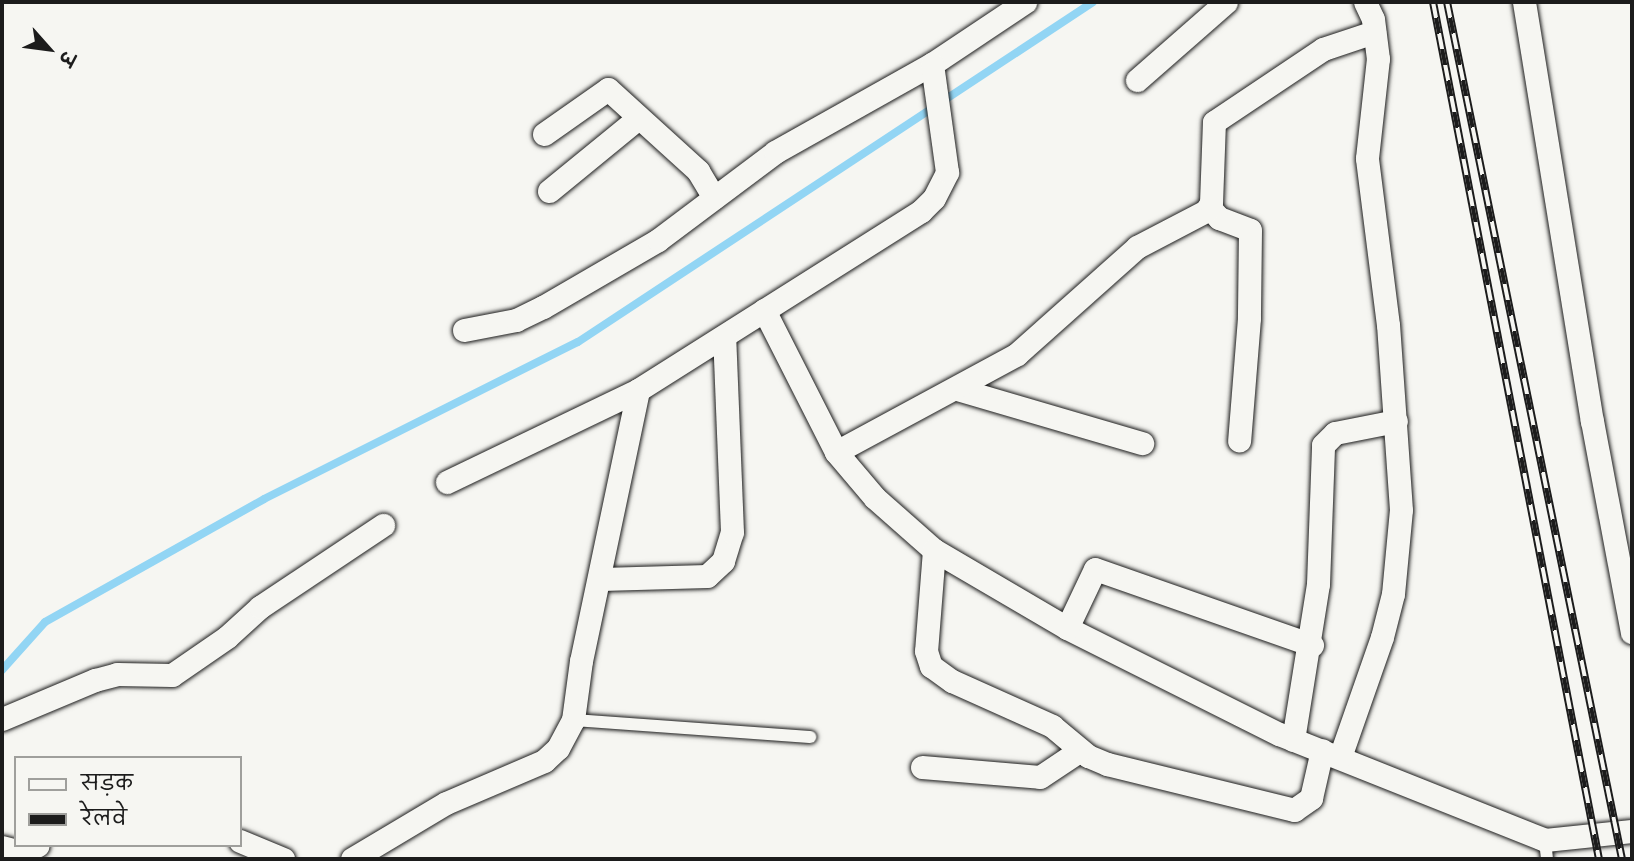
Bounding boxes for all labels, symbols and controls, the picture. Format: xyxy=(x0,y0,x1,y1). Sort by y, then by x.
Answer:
north arrow xyxy=(14,14,84,84)
text: उ xyxy=(54,48,81,70)
legend xyxy=(14,756,242,847)
text: सड़क xyxy=(81,769,133,796)
text: रेलवे xyxy=(81,804,127,831)

